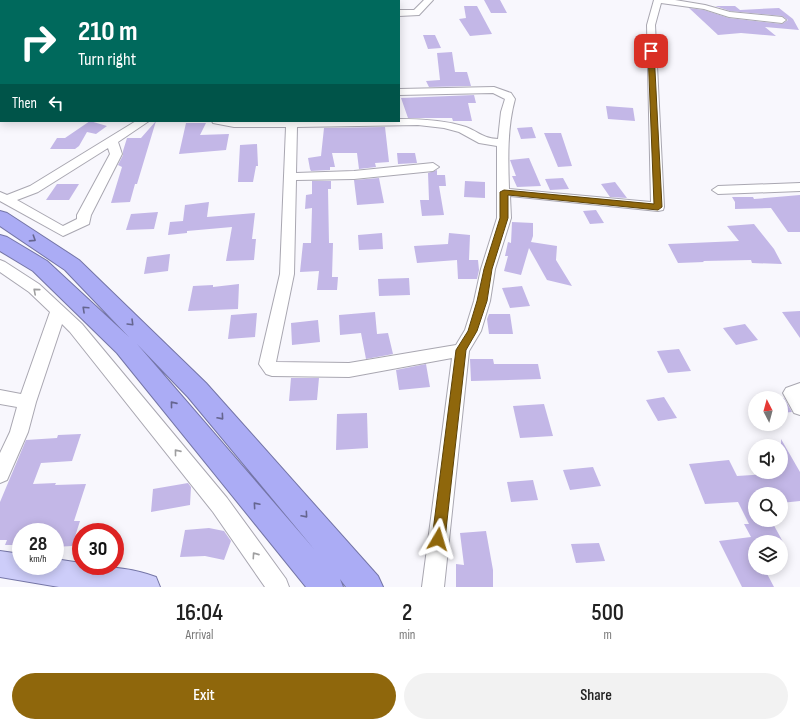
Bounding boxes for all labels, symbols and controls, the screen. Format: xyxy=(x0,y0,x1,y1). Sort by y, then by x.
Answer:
text: 210 m xyxy=(78,15,138,48)
icon: right xyxy=(12,16,64,68)
pin xyxy=(634,34,668,68)
icon: arrive xyxy=(640,40,662,62)
text: Turn right xyxy=(78,49,136,70)
icon: left xyxy=(45,92,67,114)
text: Then xyxy=(12,94,37,113)
one-way arrow xyxy=(28,234,35,241)
one-way arrow xyxy=(34,288,41,295)
one-way arrow xyxy=(82,306,90,314)
one-way arrow xyxy=(126,318,133,326)
north arrow xyxy=(748,391,788,431)
map controls xyxy=(748,391,788,575)
one-way arrow xyxy=(171,402,178,409)
one-way arrow xyxy=(216,412,223,420)
button: sound xyxy=(748,439,788,479)
one-way arrow xyxy=(175,449,182,456)
button: search xyxy=(748,487,788,527)
one-way arrow xyxy=(253,502,260,509)
one-way arrow xyxy=(301,511,308,518)
position arrow xyxy=(417,518,459,560)
speed limit sign: 30 xyxy=(72,523,124,575)
text: 28 xyxy=(29,532,47,556)
button: layers xyxy=(748,535,788,575)
text: km/h xyxy=(29,553,47,565)
one-way arrow xyxy=(253,553,260,560)
text: 16:04 xyxy=(176,598,223,627)
text: 2 xyxy=(402,598,412,627)
text: 500 xyxy=(591,598,624,627)
text: Arrival xyxy=(186,627,213,643)
text: min xyxy=(399,627,415,643)
text: m xyxy=(604,627,612,643)
button: Exit xyxy=(12,673,396,719)
button: Share xyxy=(404,673,788,719)

